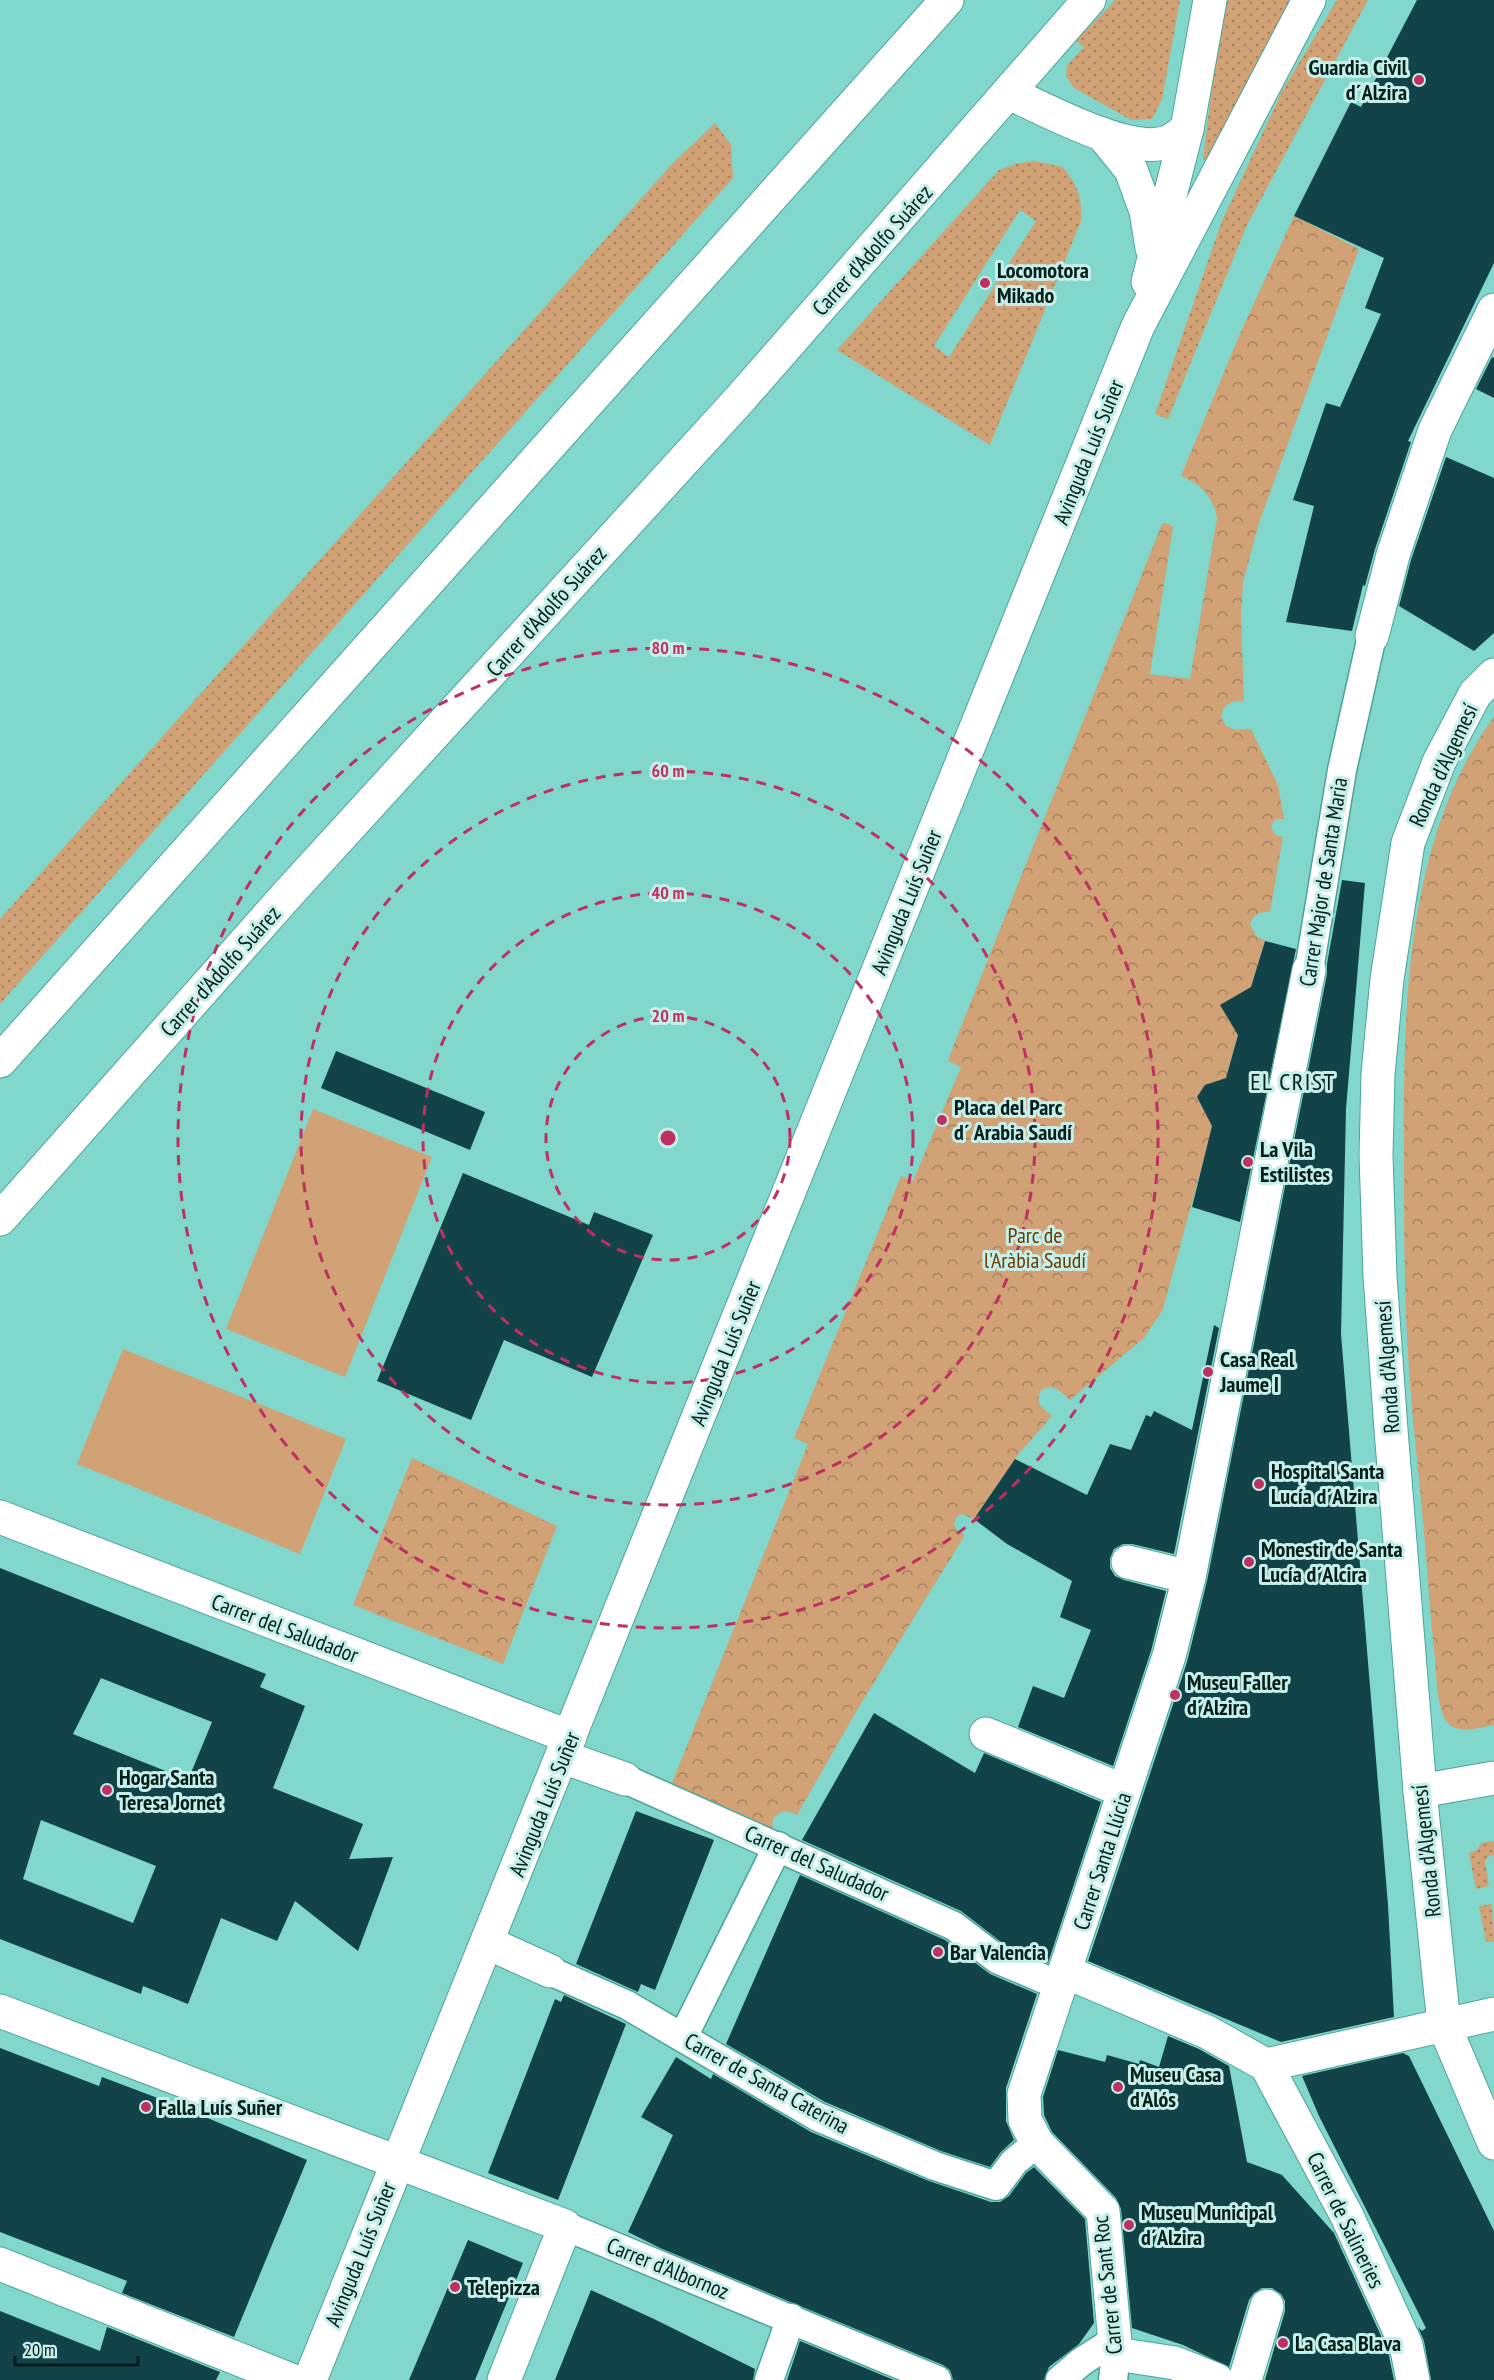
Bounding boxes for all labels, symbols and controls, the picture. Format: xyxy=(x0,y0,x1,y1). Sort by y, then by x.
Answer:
place label: Guardia Civil d´Alzira xyxy=(1308,53,1408,106)
marker: Guardia Civil d´Alzira xyxy=(1412,73,1426,87)
street label: Carrer d'Adolfo Suárez xyxy=(806,179,938,321)
place label: Locomotora Mikado xyxy=(997,256,1089,309)
marker: Locomotora Mikado xyxy=(978,276,992,290)
street label: Avinguda Luís Suñer xyxy=(1046,375,1130,529)
street label: Carrer d'Adolfo Suárez xyxy=(480,540,612,682)
text: 80 m xyxy=(652,636,684,659)
street label: Ronda d'Algemesí xyxy=(1402,699,1484,831)
text: 60 m xyxy=(652,759,684,782)
street label: Carrer Major de Santa Maria xyxy=(1293,775,1353,989)
street label: Avinguda Luís Suñer xyxy=(864,825,948,979)
text: 40 m xyxy=(652,881,684,904)
street label: Carrer d'Adolfo Suárez xyxy=(154,900,286,1042)
text: 20 m xyxy=(652,1004,684,1027)
district label: EL CRIST xyxy=(1250,1066,1336,1097)
place label: Placa del Parc d´ Arabia Saudí xyxy=(954,1093,1072,1146)
marker: Placa del Parc d´ Arabia Saudí xyxy=(935,1113,949,1127)
centre of rings xyxy=(658,1128,678,1148)
place label: La Vila Estilistes xyxy=(1260,1135,1330,1188)
marker: La Vila Estilistes xyxy=(1241,1155,1255,1169)
park label: Parc de l'Aràbia Saudí xyxy=(984,1221,1086,1274)
street label: Avinguda Luís Suñer xyxy=(683,1276,767,1430)
street label: Ronda d'Algemesí xyxy=(1368,1300,1406,1434)
place label: Casa Real Jaume I xyxy=(1219,1345,1295,1398)
marker: Casa Real Jaume I xyxy=(1201,1365,1215,1379)
place label: Hospital Santa Lucía d´Alzira xyxy=(1271,1457,1384,1510)
marker: Hospital Santa Lucía d´Alzira xyxy=(1252,1477,1266,1491)
place label: Monestir de Santa Lucía d´Alcira xyxy=(1261,1535,1403,1588)
marker: Monestir de Santa Lucía d´Alcira xyxy=(1242,1555,1256,1569)
street label: Carrer del Saludador xyxy=(208,1587,362,1669)
place label: Museu Faller d´Alzira xyxy=(1187,1668,1288,1721)
marker: Museu Faller d´Alzira xyxy=(1168,1688,1182,1702)
street label: Avinguda Luís Suñer xyxy=(502,1727,586,1881)
place label: Hogar Santa Teresa Jornet xyxy=(119,1763,223,1816)
marker: Hogar Santa Teresa Jornet xyxy=(100,1783,114,1797)
street label: Ronda d'Algemesí xyxy=(1405,1783,1447,1919)
street label: Carrer Santa Llúcia xyxy=(1067,1789,1137,1933)
street label: Carrer del Saludador xyxy=(740,1819,894,1907)
place label: Bar Valencia xyxy=(950,1938,1046,1966)
marker: Bar Valencia xyxy=(931,1945,945,1959)
street label: Carrer de Santa Caterina xyxy=(680,2026,854,2140)
place label: Museu Casa d'Alós xyxy=(1130,2060,1221,2113)
marker: Museu Casa d'Alós xyxy=(1111,2080,1125,2094)
place label: Falla Luís Suñer xyxy=(158,2093,283,2121)
marker: Falla Luís Suñer xyxy=(139,2100,153,2114)
street label: Carrer de Salineries xyxy=(1301,2147,1391,2293)
street label: Avinguda Luís Suñer xyxy=(318,2177,402,2331)
place label: Museu Municipal d´Alzira xyxy=(1141,2198,1274,2251)
street label: Carrer de Sant Roc xyxy=(1086,2214,1128,2356)
marker: Museu Municipal d´Alzira xyxy=(1122,2218,1136,2232)
street label: Carrer d'Albornoz xyxy=(603,2231,733,2305)
place label: Telepizza xyxy=(467,2273,540,2301)
marker: Telepizza xyxy=(448,2280,462,2294)
scale bar xyxy=(15,2329,138,2367)
place label: La Casa Blava xyxy=(1295,2329,1401,2357)
marker: La Casa Blava xyxy=(1276,2336,1290,2350)
text: 20 m xyxy=(24,2338,56,2361)

